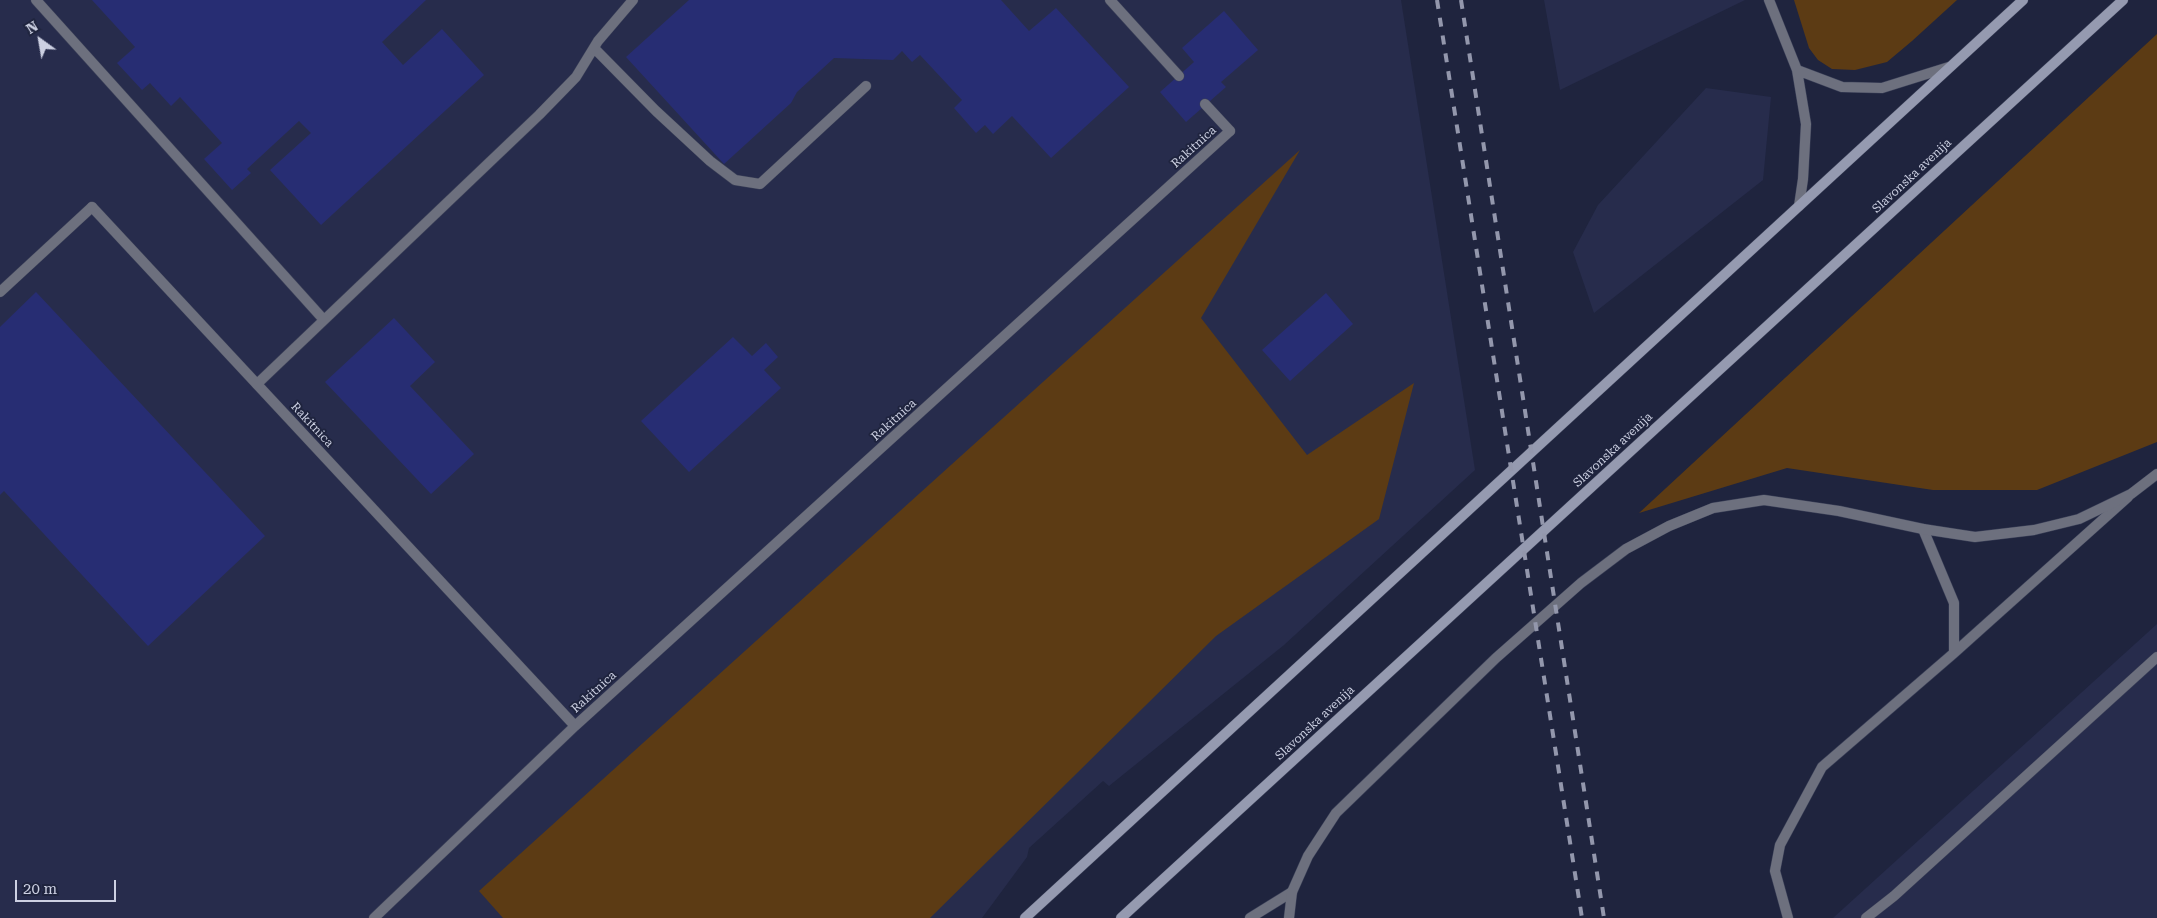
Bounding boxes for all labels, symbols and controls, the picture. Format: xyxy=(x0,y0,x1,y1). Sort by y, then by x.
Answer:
north arrow xyxy=(15,15,65,65)
text: N xyxy=(23,18,41,37)
street label: Rakitnica xyxy=(1169,123,1219,171)
street label: Slavonska avenija xyxy=(1870,136,1954,216)
street label: Rakitnica xyxy=(869,396,919,444)
street label: Rakitnica xyxy=(288,400,336,450)
street label: Slavonska avenija xyxy=(1571,410,1655,490)
street label: Rakitnica xyxy=(569,668,619,716)
street label: Slavonska avenija xyxy=(1273,683,1357,763)
scale bar xyxy=(18,870,119,902)
text: 20 m xyxy=(23,880,57,898)

